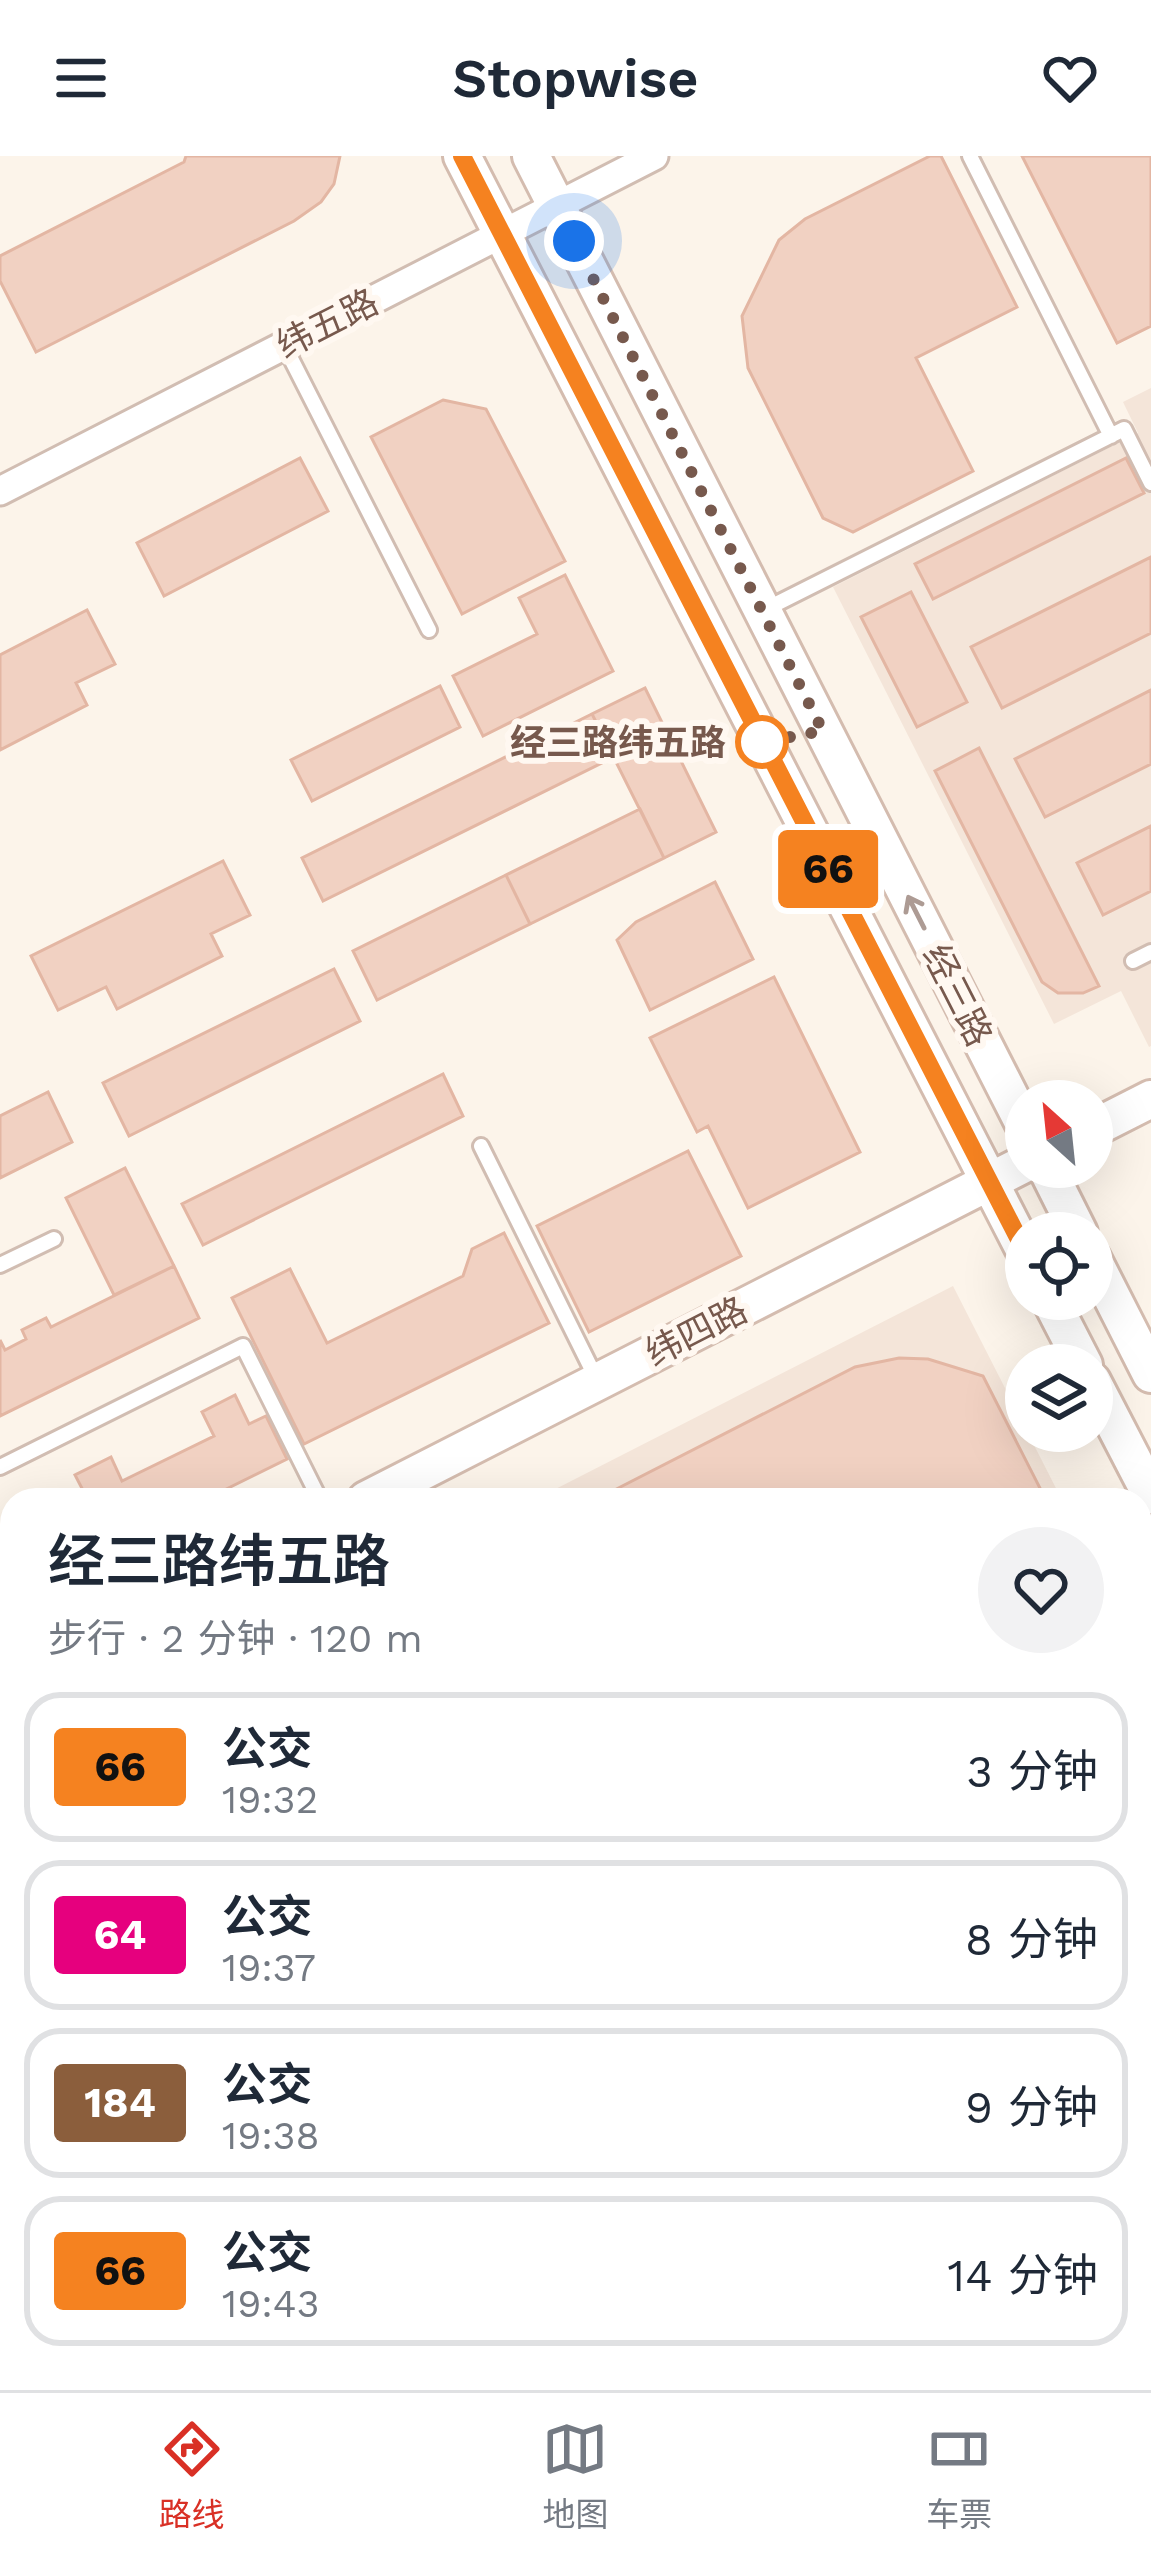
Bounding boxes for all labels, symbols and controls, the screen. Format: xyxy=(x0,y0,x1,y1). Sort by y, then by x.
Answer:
icon: menu xyxy=(48,45,114,111)
icon: heart xyxy=(1037,45,1103,111)
text: Stopwise xyxy=(453,47,698,110)
your location xyxy=(544,211,604,271)
street label: 纬五路 xyxy=(270,281,385,367)
marker: 经三路纬五路 xyxy=(737,717,787,767)
place label: 经三路纬五路 xyxy=(510,722,726,764)
line badge: 66 xyxy=(774,830,882,908)
text: 66 xyxy=(802,844,854,893)
one-way arrow xyxy=(903,895,926,930)
street label: 经三路 xyxy=(914,938,1000,1053)
north arrow xyxy=(1005,1080,1113,1188)
map controls xyxy=(1005,1080,1113,1452)
button: locate xyxy=(1005,1212,1113,1320)
street label: 纬四路 xyxy=(639,1289,754,1375)
button: layers xyxy=(1005,1344,1113,1452)
button: heart xyxy=(978,1527,1104,1653)
text: 经三路纬五路 xyxy=(48,1528,390,1595)
text: 步行 · 2 分钟 · 120 m xyxy=(48,1616,423,1661)
text: 公交 xyxy=(222,1722,312,1775)
text: 66 xyxy=(94,1742,146,1791)
text: 3 分钟 xyxy=(966,1745,1098,1798)
text: 19:32 xyxy=(222,1777,318,1822)
text: 公交 xyxy=(222,1890,312,1943)
text: 64 xyxy=(93,1910,147,1959)
text: 8 分钟 xyxy=(965,1913,1098,1966)
text: 19:37 xyxy=(222,1945,316,1990)
text: 公交 xyxy=(222,2058,312,2111)
text: 184 xyxy=(84,2078,156,2127)
text: 9 分钟 xyxy=(965,2081,1098,2134)
text: 19:38 xyxy=(222,2113,320,2158)
text: 公交 xyxy=(222,2226,312,2279)
text: 66 xyxy=(94,2246,146,2295)
text: 14 分钟 xyxy=(948,2249,1098,2302)
text: 19:43 xyxy=(222,2281,319,2326)
tab: 路线 xyxy=(159,2416,225,2536)
tab: 地图 xyxy=(542,2416,608,2536)
tab: 车票 xyxy=(926,2416,992,2536)

